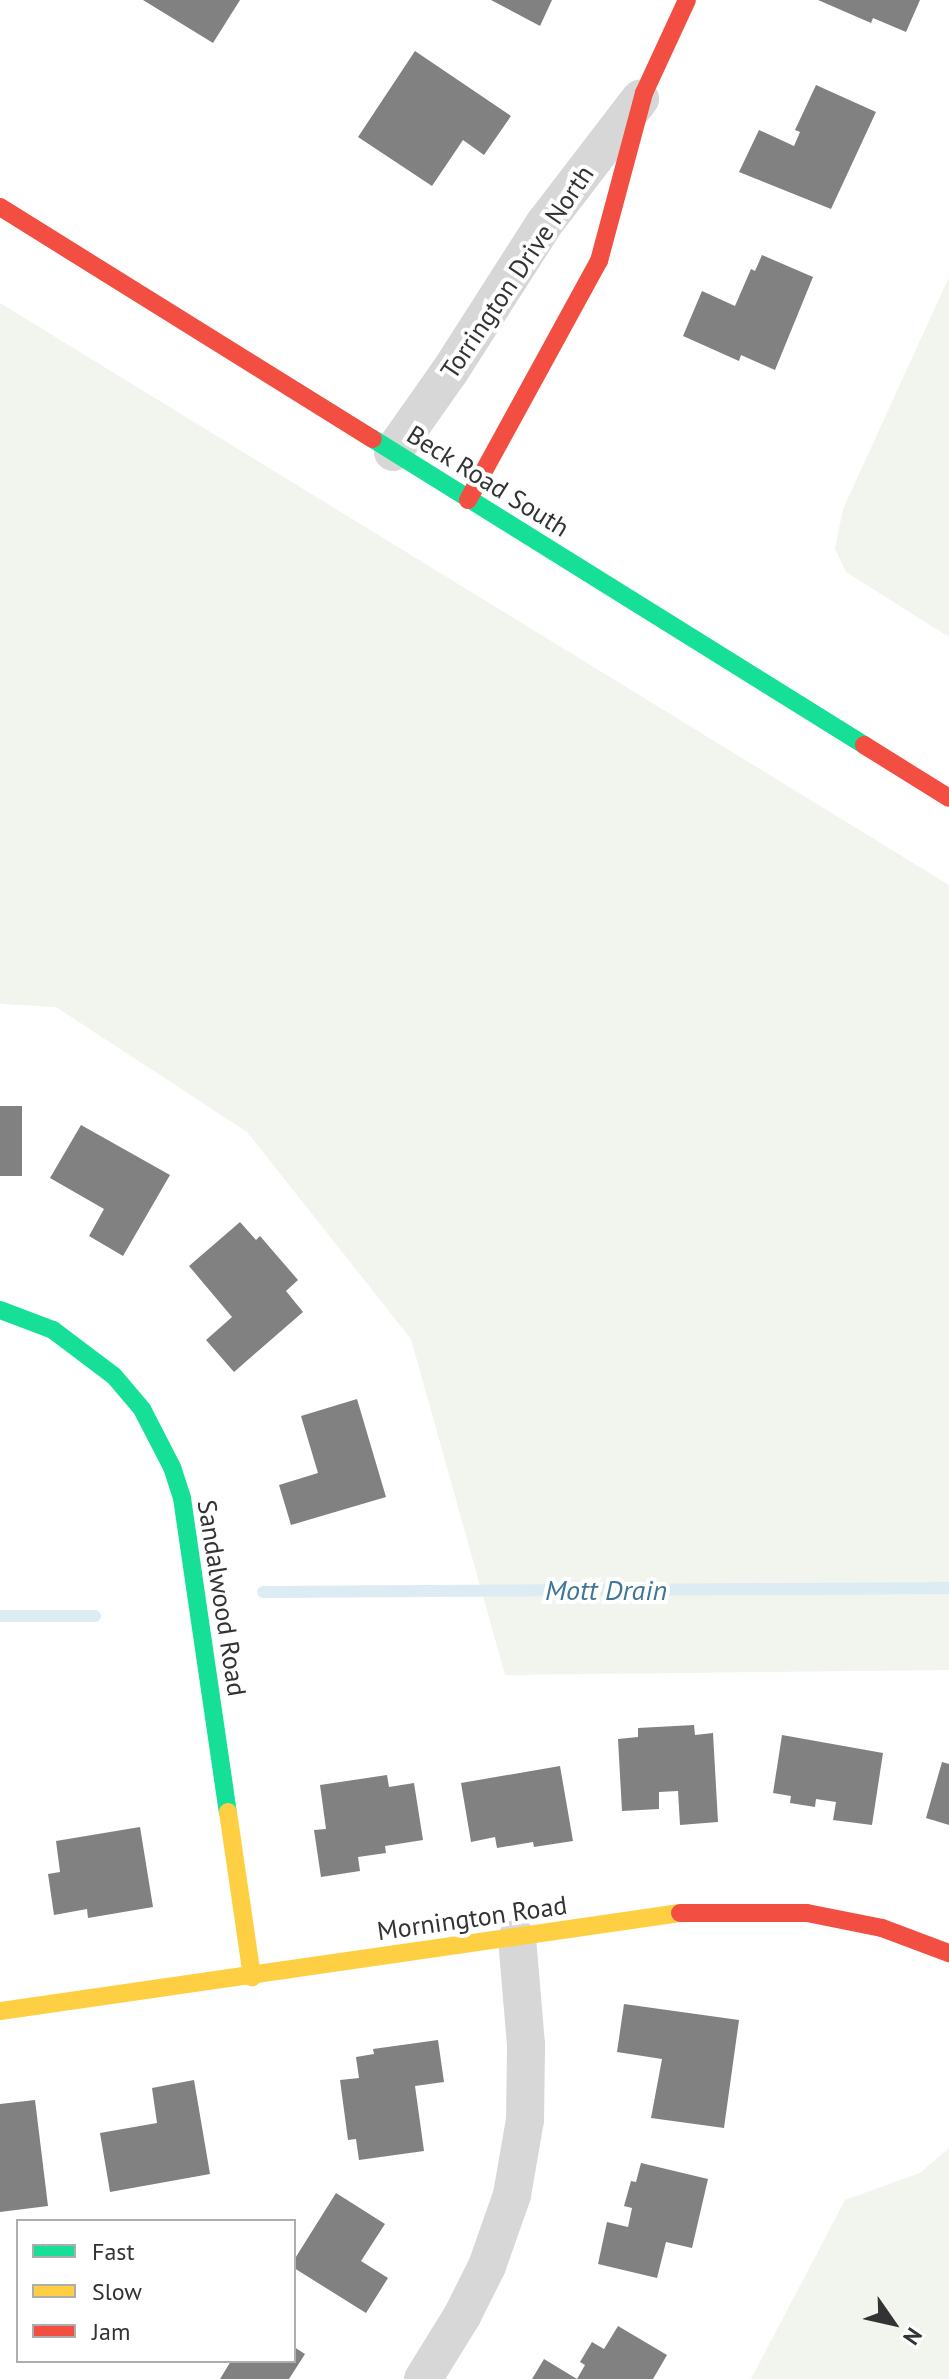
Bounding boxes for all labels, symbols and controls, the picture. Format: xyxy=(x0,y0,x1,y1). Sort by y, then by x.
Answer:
street label: Torrington Drive North xyxy=(434,159,600,385)
street label: Beck Road South xyxy=(401,418,575,544)
street label: Sandalwood Road xyxy=(191,1498,253,1698)
water label: Mott Drain xyxy=(545,1573,667,1607)
street label: Mornington Road xyxy=(375,1889,569,1947)
legend xyxy=(16,2219,296,2363)
text: Fast xyxy=(92,2236,135,2267)
text: Slow xyxy=(92,2276,142,2307)
north arrow xyxy=(853,2283,933,2363)
text: Jam xyxy=(92,2316,130,2347)
text: N xyxy=(897,2323,929,2350)

